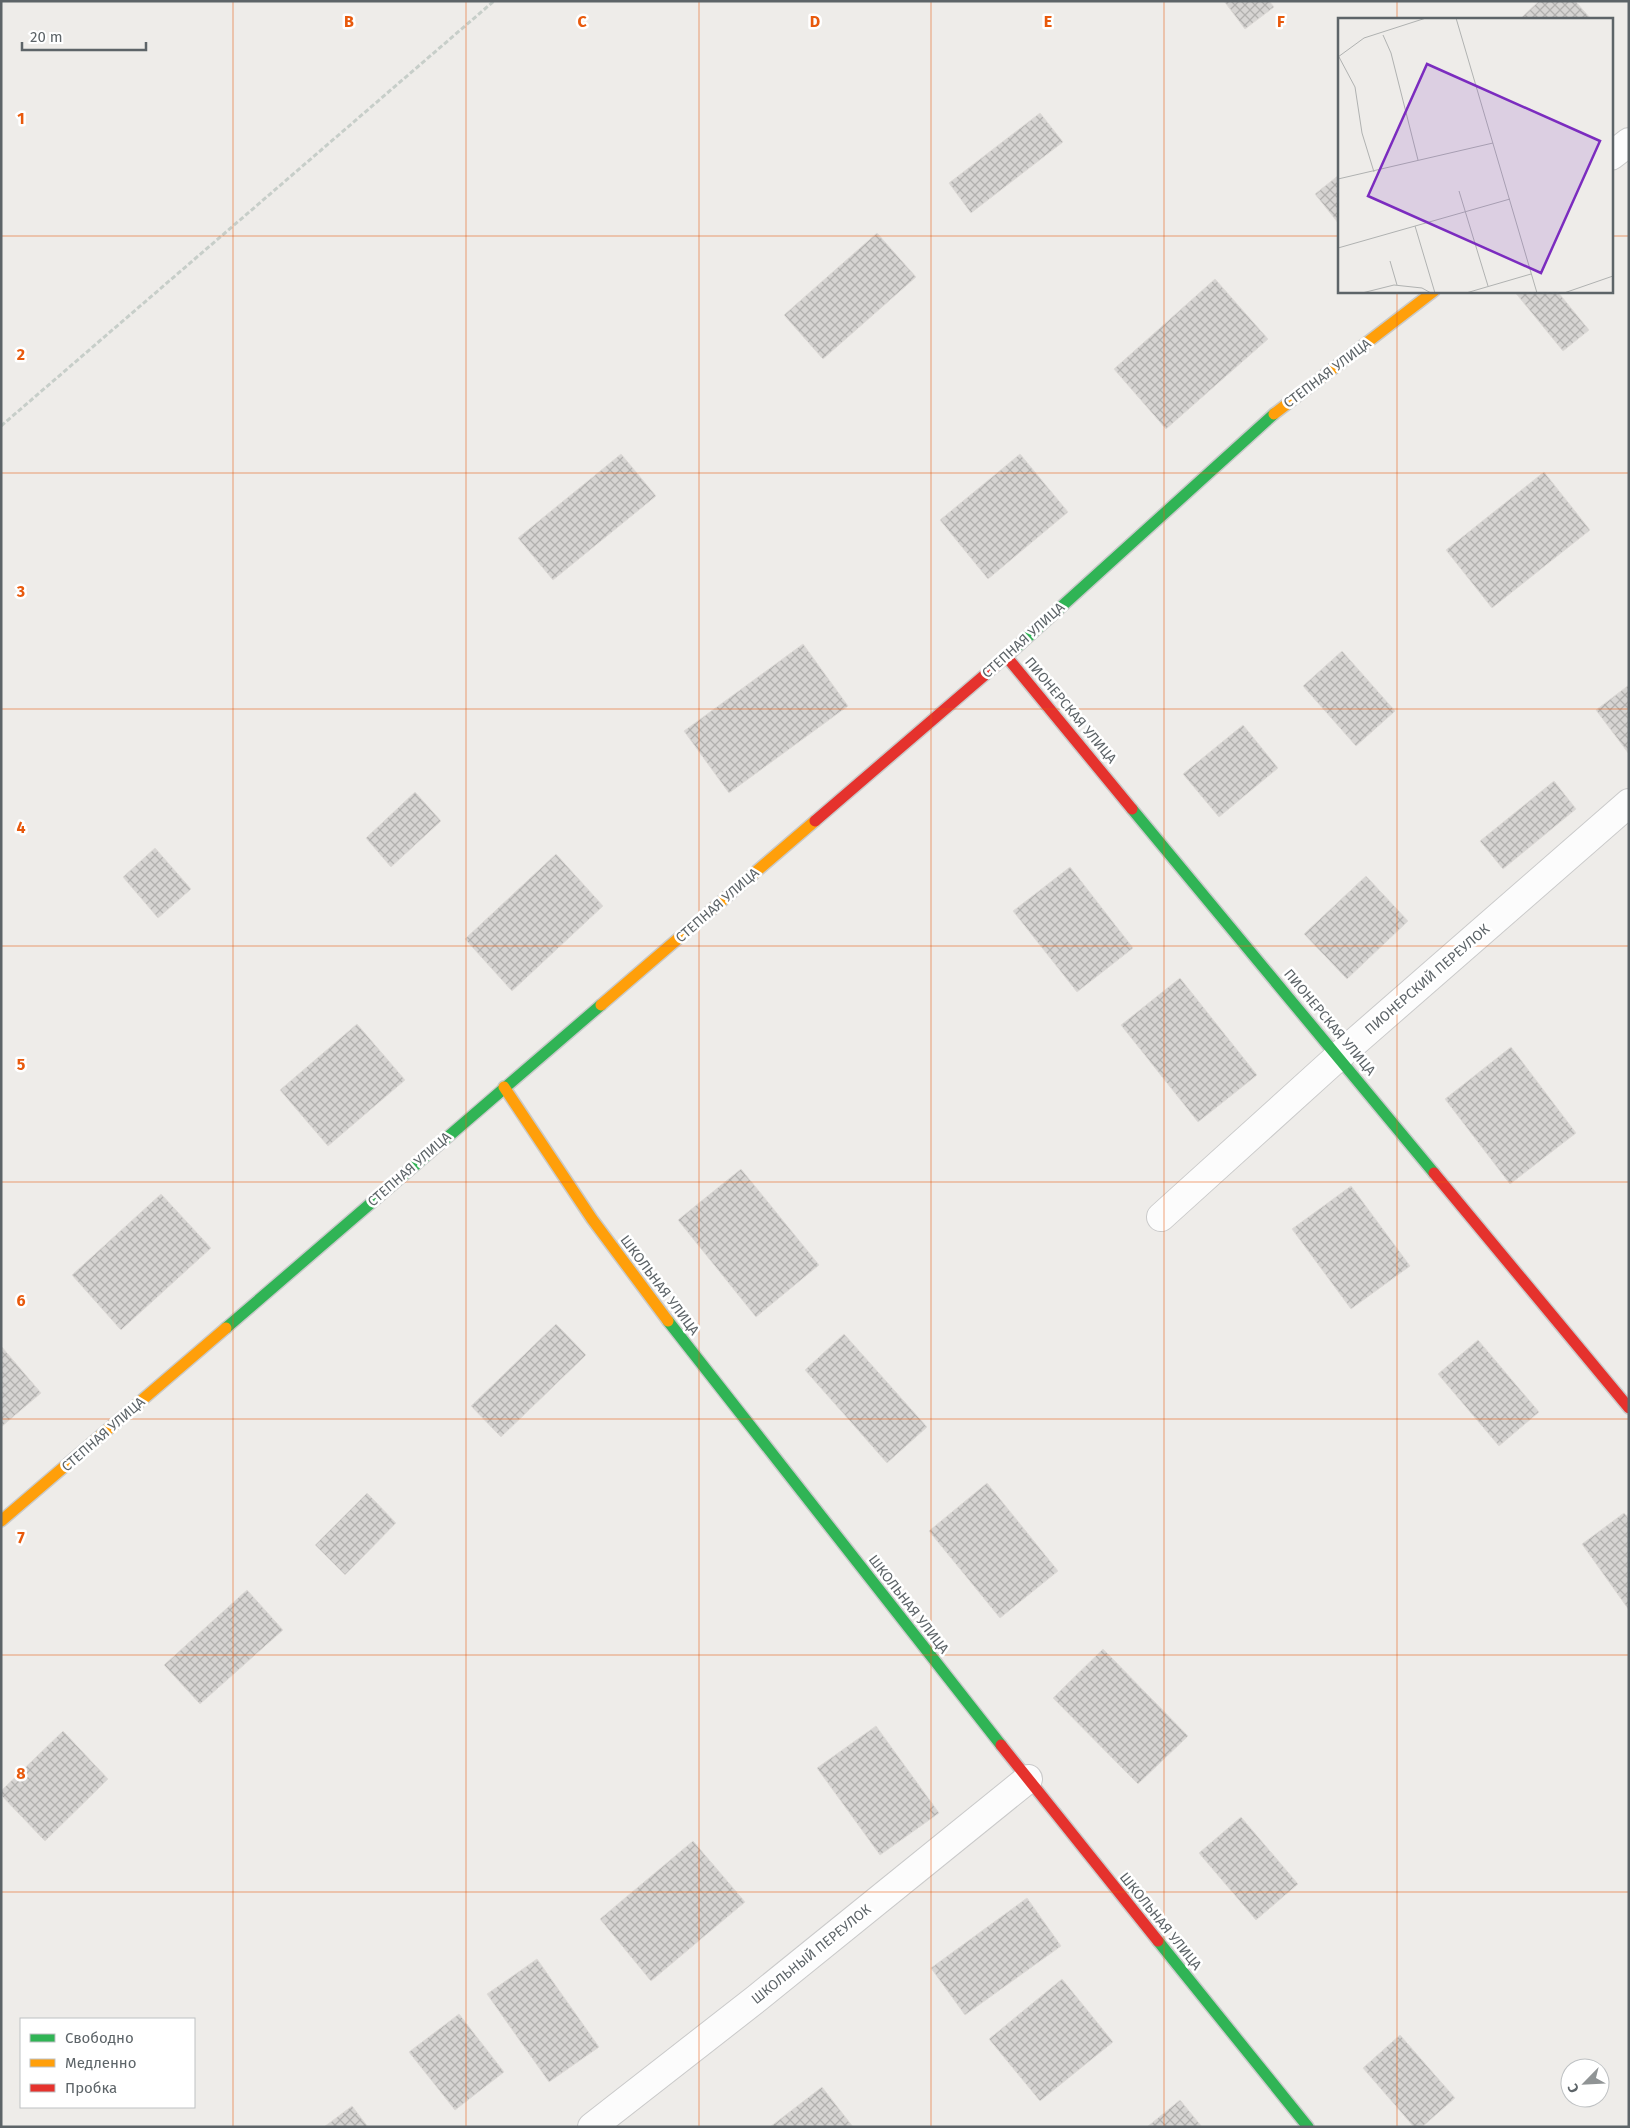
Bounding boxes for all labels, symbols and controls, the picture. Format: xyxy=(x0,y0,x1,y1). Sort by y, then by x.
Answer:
text: B xyxy=(344,12,354,31)
text: C xyxy=(577,12,587,31)
text: D xyxy=(810,12,820,31)
text: E xyxy=(1044,12,1052,31)
text: F xyxy=(1277,12,1285,31)
inset map xyxy=(1338,18,1612,292)
scale bar xyxy=(22,20,146,52)
text: 20 m xyxy=(30,28,63,46)
text: 1 xyxy=(17,109,25,128)
street label: СТЕПНАЯ УЛИЦА xyxy=(1280,335,1374,412)
text: 2 xyxy=(17,345,25,364)
text: 3 xyxy=(16,582,25,601)
street label: СТЕПНАЯ УЛИЦА xyxy=(979,599,1068,682)
street label: ПИОНЕРСКАЯ УЛИЦА xyxy=(1021,654,1120,767)
text: 4 xyxy=(16,818,26,837)
street label: СТЕПНАЯ УЛИЦА xyxy=(672,865,763,946)
street label: ПИОНЕРСКИЙ ПЕРЕУЛОК xyxy=(1361,920,1494,1038)
street label: ПИОНЕРСКАЯ УЛИЦА xyxy=(1280,966,1379,1079)
text: 5 xyxy=(17,1055,26,1074)
street label: СТЕПНАЯ УЛИЦА xyxy=(364,1129,455,1210)
street label: ШКОЛЬНАЯ УЛИЦА xyxy=(616,1232,703,1339)
text: 6 xyxy=(16,1291,26,1310)
street label: СТЕПНАЯ УЛИЦА xyxy=(58,1394,149,1475)
text: 7 xyxy=(17,1528,25,1547)
street label: ШКОЛЬНАЯ УЛИЦА xyxy=(865,1551,952,1657)
text: 8 xyxy=(16,1764,26,1783)
street label: ШКОЛЬНАЯ УЛИЦА xyxy=(1116,1869,1205,1974)
street label: ШКОЛЬНЫЙ ПЕРЕУЛОК xyxy=(748,1900,875,2008)
legend xyxy=(20,2018,195,2108)
text: Свободно xyxy=(65,2029,134,2047)
text: Медленно xyxy=(65,2054,137,2072)
north arrow xyxy=(1560,2058,1610,2108)
text: Пробка xyxy=(65,2079,117,2097)
text: С xyxy=(1564,2081,1583,2095)

